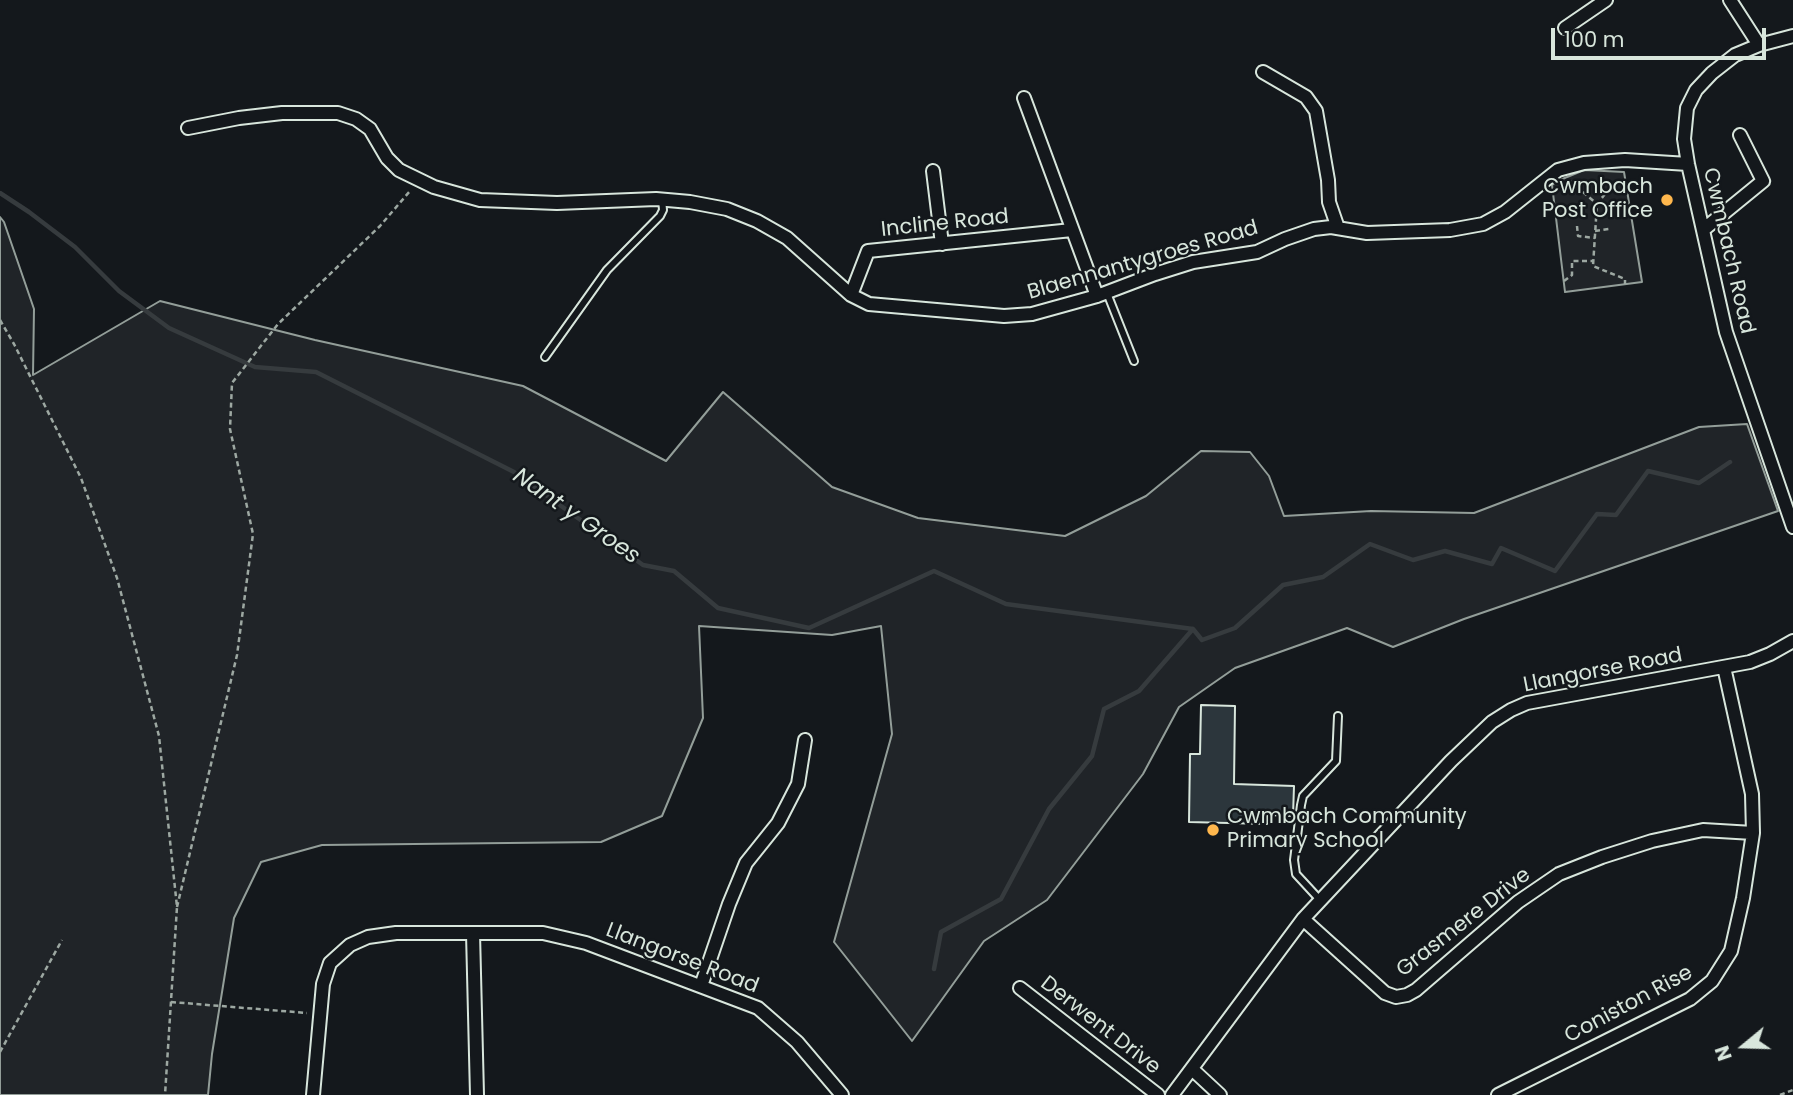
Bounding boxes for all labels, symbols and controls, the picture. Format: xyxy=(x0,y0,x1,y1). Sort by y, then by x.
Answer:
scale bar xyxy=(1555,14,1770,58)
text: 100 m xyxy=(1564,25,1624,54)
street label: Cwmbach Road xyxy=(1697,165,1759,337)
place label: Cwmbach Post Office xyxy=(1542,175,1653,225)
marker: Cwmbach Post Office xyxy=(1659,192,1675,208)
street label: Incline Road xyxy=(880,205,1010,243)
street label: Blaennantygroes Road xyxy=(1025,216,1261,306)
water label: Nant y Groes xyxy=(507,463,645,571)
street label: Llangorse Road xyxy=(1521,643,1685,699)
place label: Cwmbach Community Primary School xyxy=(1227,805,1467,855)
marker: Cwmbach Community Primary School xyxy=(1205,822,1221,838)
street label: Grasmere Drive xyxy=(1392,863,1536,983)
street label: Llangorse Road xyxy=(602,918,762,1000)
street label: Coniston Rise xyxy=(1561,961,1697,1049)
street label: Derwent Drive xyxy=(1035,971,1165,1081)
north arrow xyxy=(1709,1011,1779,1081)
text: N xyxy=(1709,1042,1739,1064)

